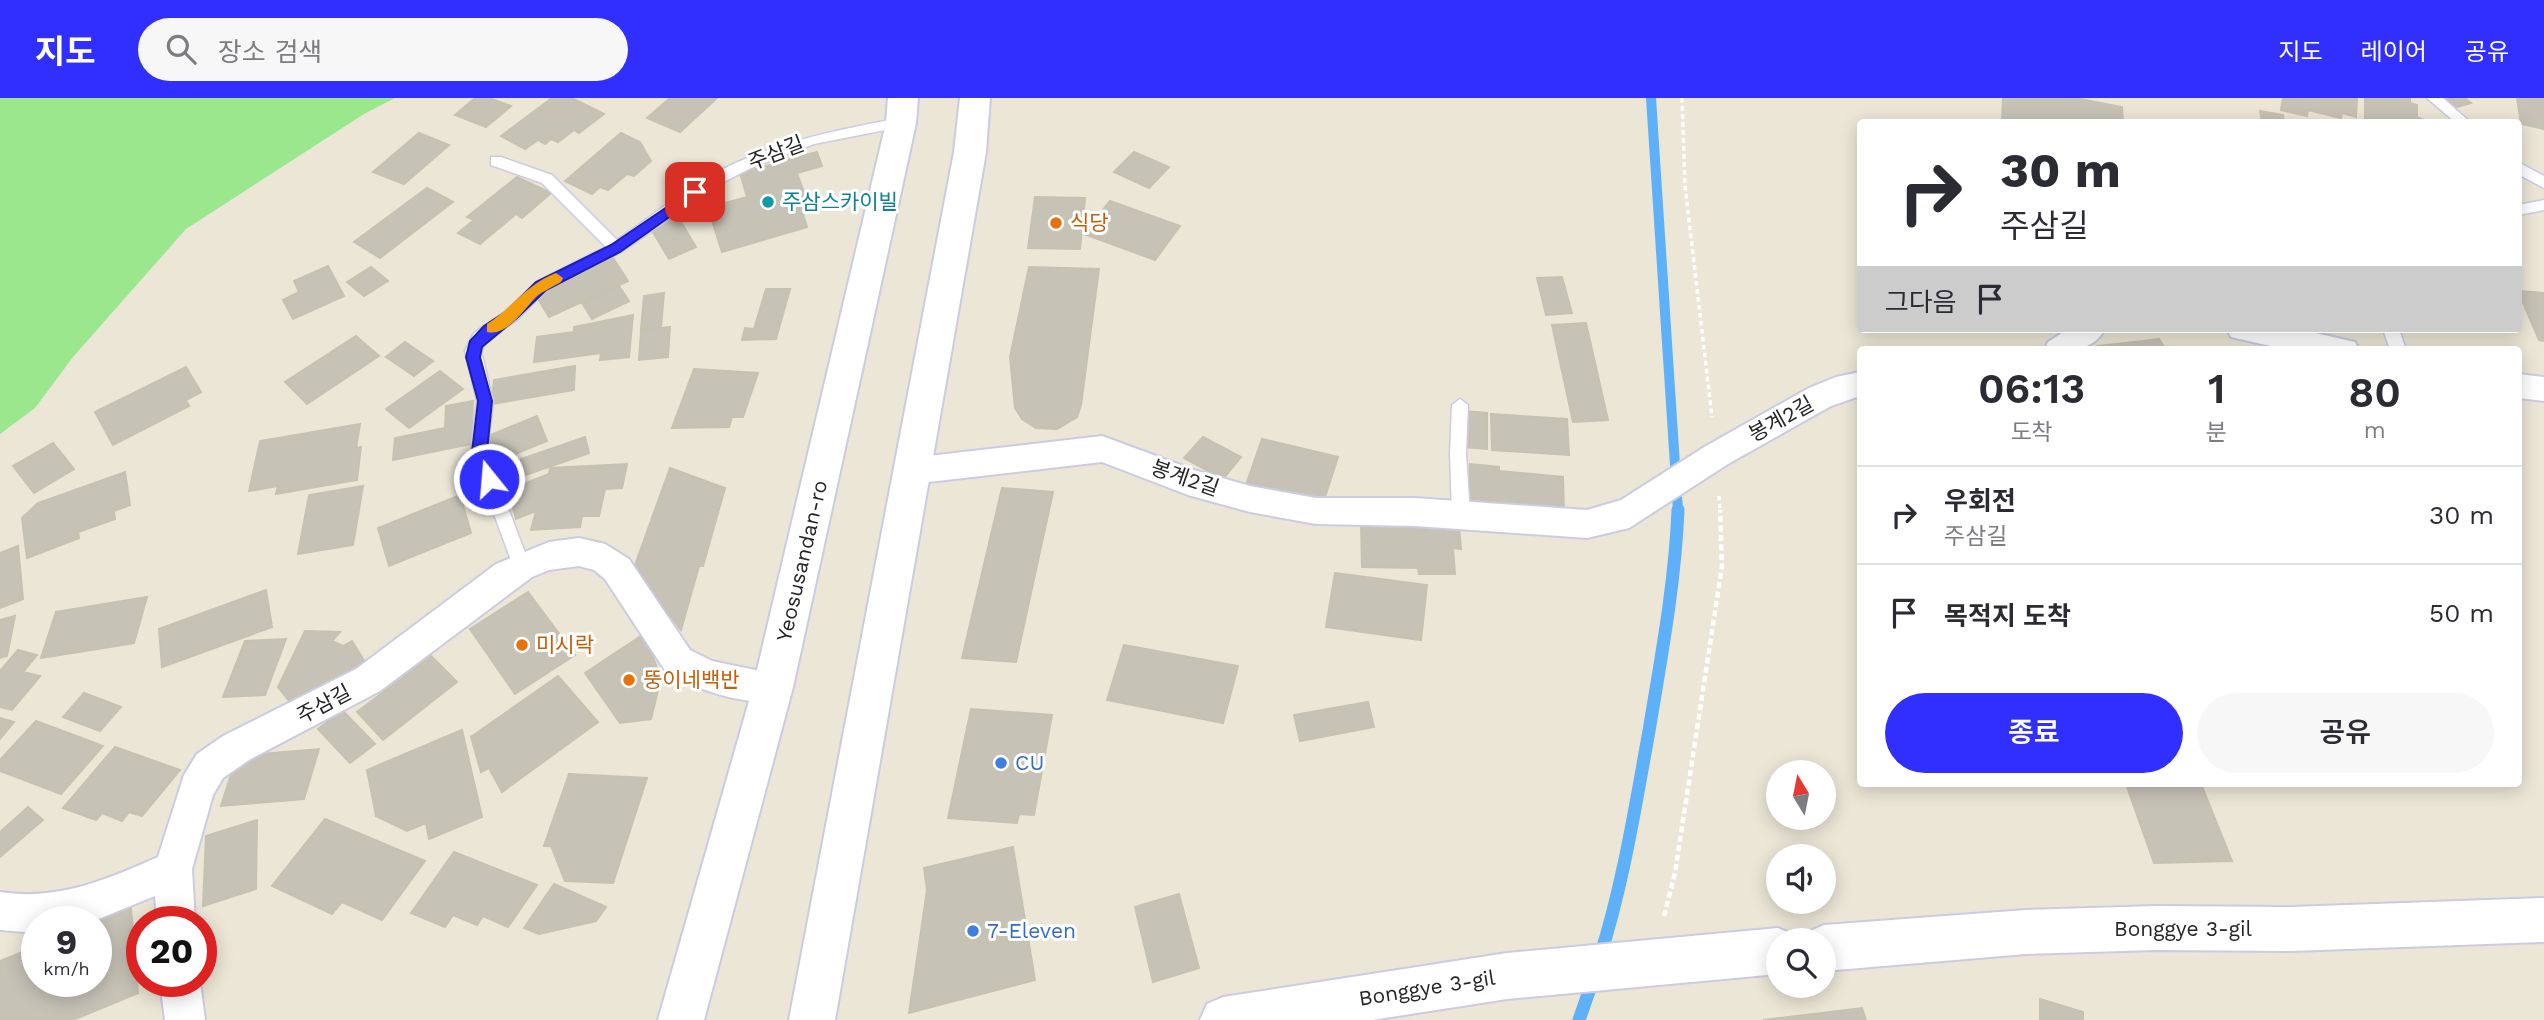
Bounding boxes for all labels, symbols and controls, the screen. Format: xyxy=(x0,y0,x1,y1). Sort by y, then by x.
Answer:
search box xyxy=(138,18,628,81)
icon: search xyxy=(162,30,200,68)
text: 지도 xyxy=(35,32,96,71)
text: 장소 검색 xyxy=(218,37,322,67)
text: 지도 xyxy=(2278,38,2323,66)
text: 레이어 xyxy=(2361,38,2427,66)
text: 공유 xyxy=(2465,38,2509,66)
street label: 주삼길 xyxy=(744,130,807,175)
text: 30 m xyxy=(2000,141,2121,199)
icon: right xyxy=(1885,147,1976,238)
pin xyxy=(665,162,725,222)
icon: arrive xyxy=(676,173,714,211)
place label: 주삼스카이빌 xyxy=(782,189,898,214)
marker: 주삼스카이빌 xyxy=(760,194,776,210)
text: 주삼길 xyxy=(2000,207,2088,245)
place label: 식당 xyxy=(1070,210,1109,235)
marker: 식당 xyxy=(1048,215,1064,231)
icon: arrive xyxy=(1971,280,2009,318)
text: 그다음 xyxy=(1885,287,1957,317)
text: 06:13 xyxy=(1978,364,2085,413)
text: 1 xyxy=(2208,364,2225,413)
text: 80 xyxy=(2348,368,2401,417)
street label: 봉계2길 xyxy=(1744,391,1818,447)
text: m xyxy=(2364,417,2386,444)
text: 도착 xyxy=(2010,419,2053,446)
text: 분 xyxy=(2206,419,2227,446)
position arrow xyxy=(452,442,526,516)
street label: 봉계2길 xyxy=(1148,454,1222,501)
street label: Yeosusandan-ro xyxy=(771,478,832,644)
text: 우회전 xyxy=(1944,486,2016,516)
icon: right xyxy=(1885,496,1923,534)
text: 30 m xyxy=(2429,500,2494,530)
text: 주삼길 xyxy=(1944,523,2007,550)
icon: arrive xyxy=(1885,594,1923,632)
text: 50 m xyxy=(2429,598,2494,628)
text: 목적지 도착 xyxy=(1944,601,2071,631)
place label: 미시락 xyxy=(536,632,594,657)
marker: 미시락 xyxy=(514,637,530,653)
place label: 뚱이네백반 xyxy=(643,667,740,692)
marker: 뚱이네백반 xyxy=(621,672,637,688)
street label: 주삼길 xyxy=(292,679,355,728)
button: 종료 xyxy=(1885,693,2183,773)
button: 공유 xyxy=(2197,693,2494,773)
place label: CU xyxy=(1015,750,1044,775)
marker: CU xyxy=(993,755,1009,771)
north arrow xyxy=(1766,760,1836,830)
map controls xyxy=(1766,760,1836,998)
button: sound xyxy=(1766,844,1836,914)
speed limit sign: 20 xyxy=(126,906,217,997)
street label: Bonggye 3-gil xyxy=(2114,916,2253,941)
place label: 7-Eleven xyxy=(987,918,1076,943)
text: 9 xyxy=(56,921,77,963)
marker: 7-Eleven xyxy=(965,923,981,939)
button: search xyxy=(1766,928,1836,998)
text: km/h xyxy=(43,958,90,979)
street label: Bonggye 3-gil xyxy=(1357,964,1498,1011)

